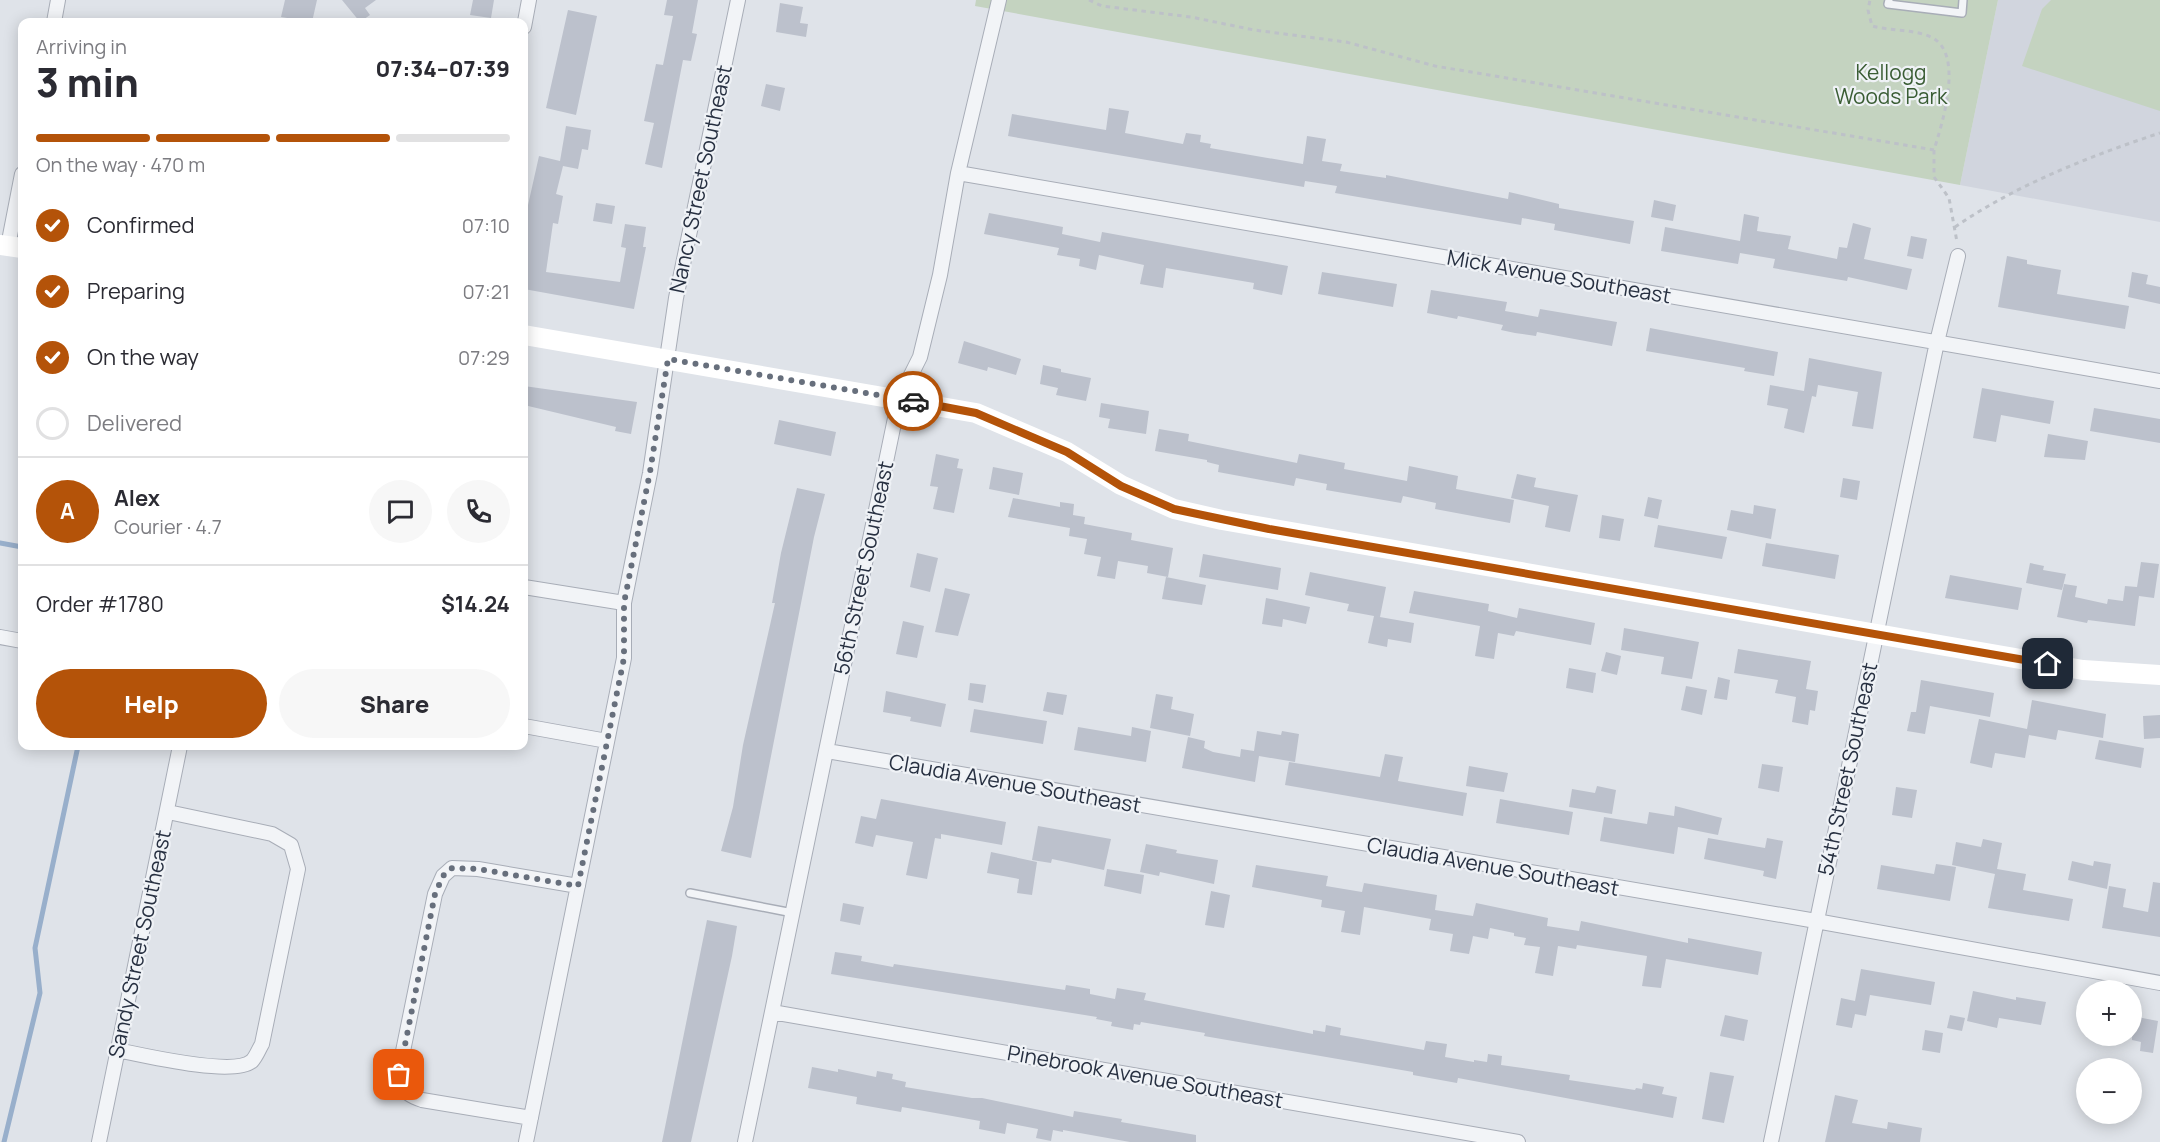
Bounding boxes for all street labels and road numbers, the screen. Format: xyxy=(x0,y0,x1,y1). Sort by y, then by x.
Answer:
street label: Nancy Street Southeast xyxy=(662,62,738,296)
street label: Mick Avenue Southeast xyxy=(1445,243,1673,309)
street label: 56th Street Southeast xyxy=(827,458,899,677)
street label: 54th Street Southeast xyxy=(1811,660,1883,878)
street label: Claudia Avenue Southeast xyxy=(887,747,1143,819)
street label: Sandy Street Southeast xyxy=(101,827,177,1060)
street label: Claudia Avenue Southeast xyxy=(1365,830,1621,902)
street label: Pinebrook Avenue Southeast xyxy=(1005,1038,1285,1114)

